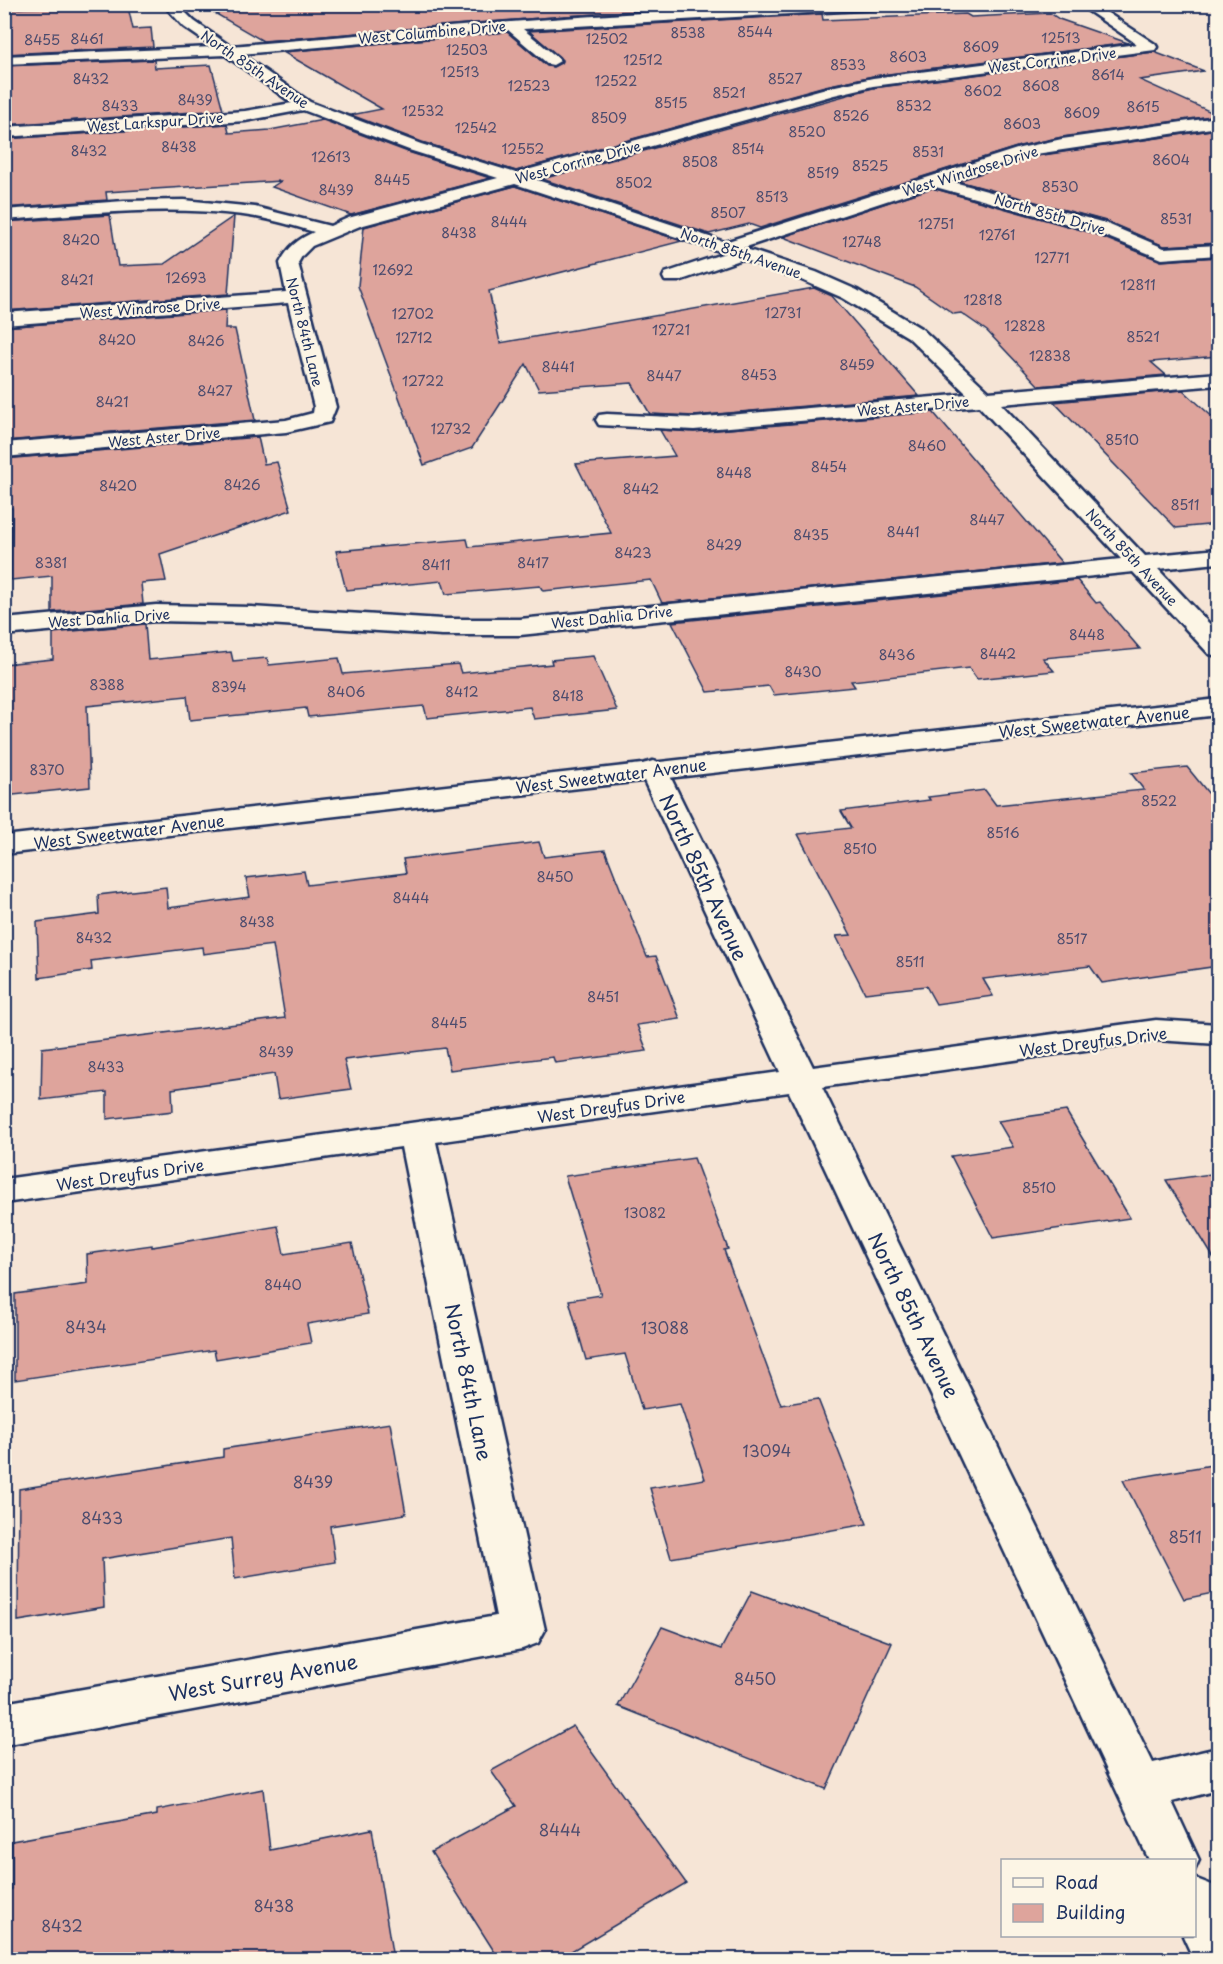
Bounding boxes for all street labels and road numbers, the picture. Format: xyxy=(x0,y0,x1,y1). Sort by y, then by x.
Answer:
street label: West Columbine Drive xyxy=(357,15,507,49)
street label: North 85th Avenue xyxy=(197,25,314,113)
street label: West Corrine Drive xyxy=(987,42,1117,78)
street label: West Larkspur Drive xyxy=(86,107,224,137)
street label: West Corrine Drive xyxy=(513,135,643,189)
street label: West Windrose Drive xyxy=(900,140,1040,202)
street label: North 85th Drive xyxy=(992,188,1108,240)
street label: North 85th Avenue xyxy=(678,222,805,284)
street label: North 84th Lane xyxy=(281,275,329,389)
street label: West Windrose Drive xyxy=(79,293,221,323)
street label: West Aster Drive xyxy=(856,391,970,421)
street label: West Aster Drive xyxy=(107,422,221,452)
street label: North 85th Avenue xyxy=(1081,504,1183,611)
street label: West Dahlia Drive xyxy=(550,600,674,634)
street label: West Dahlia Drive xyxy=(47,603,171,633)
street label: West Sweetwater Avenue xyxy=(997,699,1191,743)
street label: West Sweetwater Avenue xyxy=(514,751,708,799)
street label: North 85th Avenue xyxy=(652,789,756,965)
street label: West Sweetwater Avenue xyxy=(32,807,226,855)
street label: West Dreyfus Drive xyxy=(1018,1020,1168,1062)
street label: West Dreyfus Drive xyxy=(536,1084,686,1128)
street label: West Dreyfus Drive xyxy=(55,1152,205,1196)
street label: North 85th Avenue xyxy=(861,1227,967,1403)
street label: North 84th Lane xyxy=(438,1301,500,1463)
street label: West Surrey Avenue xyxy=(166,1646,360,1708)

